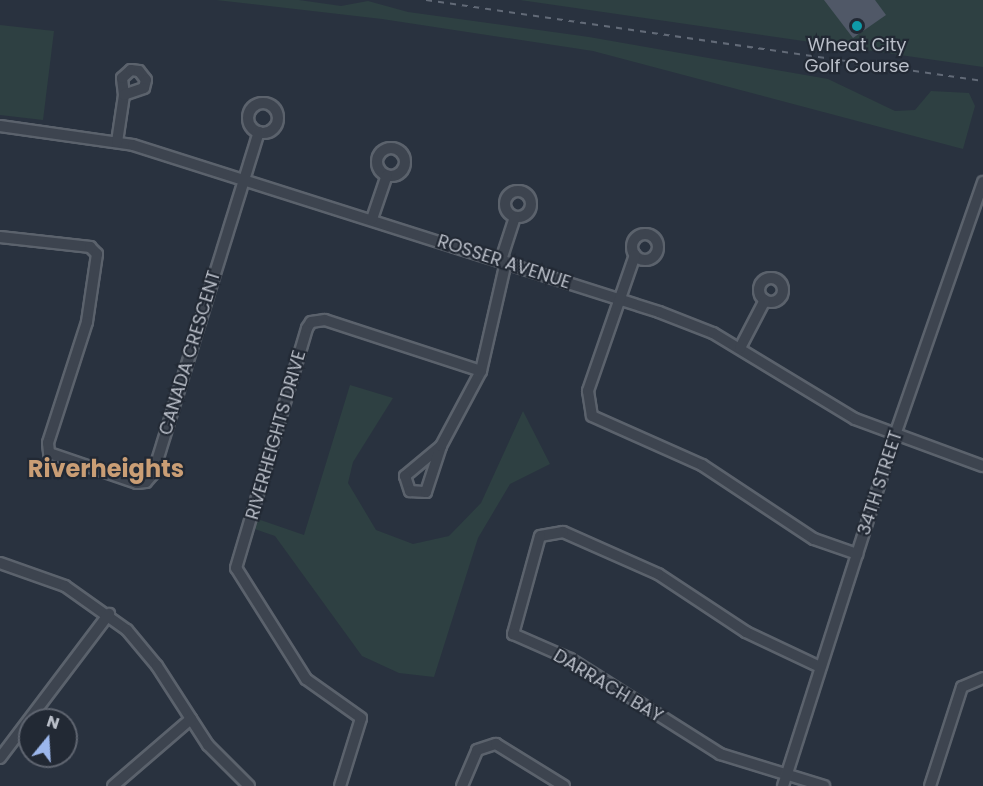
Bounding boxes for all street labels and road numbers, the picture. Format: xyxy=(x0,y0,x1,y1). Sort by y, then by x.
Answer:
street label: ROSSER AVENUE xyxy=(435,230,573,294)
street label: CANADA CRESCENT xyxy=(155,268,225,438)
street label: RIVERHEIGHTS DRIVE xyxy=(242,348,310,522)
street label: 34TH STREET xyxy=(853,428,907,538)
street label: DARRACH BAY xyxy=(549,645,667,727)

